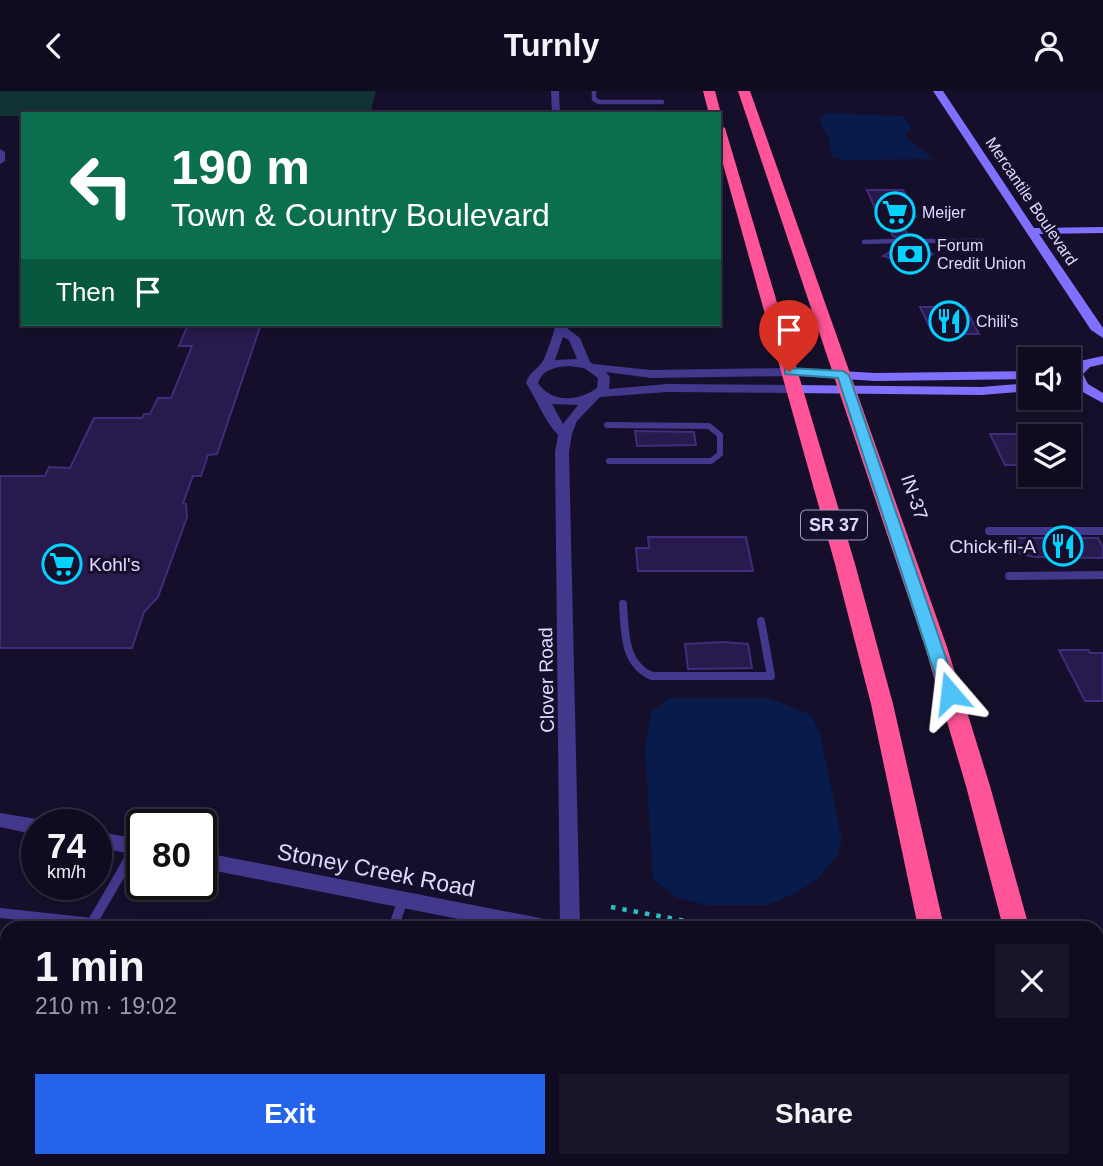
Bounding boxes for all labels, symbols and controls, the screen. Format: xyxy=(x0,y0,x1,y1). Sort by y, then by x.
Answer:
icon: back xyxy=(35,27,73,65)
text: Turnly xyxy=(504,27,599,63)
icon: person xyxy=(1030,27,1068,65)
street label: Mercantile Boulevard xyxy=(983,134,1081,268)
icon: left xyxy=(56,140,147,231)
text: 190 m xyxy=(171,140,310,194)
supermarket icon: Meijer xyxy=(874,191,916,233)
text: Town & Country Boulevard xyxy=(171,197,550,233)
place label: Meijer xyxy=(922,204,966,221)
bank icon: Forum Credit Union xyxy=(889,233,931,275)
place label: Forum Credit Union xyxy=(937,237,1026,272)
icon: arrive xyxy=(129,273,167,311)
text: Then xyxy=(56,277,115,307)
pin xyxy=(759,300,819,372)
restaurant icon: Chili's xyxy=(928,300,970,342)
icon: arrive xyxy=(770,311,808,349)
place label: Chili's xyxy=(976,313,1018,330)
map controls xyxy=(1018,347,1081,487)
button: sound xyxy=(1018,347,1081,410)
button: layers xyxy=(1018,424,1081,487)
street label: IN-37 xyxy=(897,472,932,523)
road number: SR 37 xyxy=(801,511,867,539)
restaurant icon: Chick-fil-A xyxy=(1042,525,1084,567)
place label: Chick-fil-A xyxy=(949,536,1036,557)
supermarket icon: Kohl's xyxy=(41,543,83,585)
place label: Kohl's xyxy=(89,554,140,575)
street label: Clover Road xyxy=(535,627,558,733)
position arrow xyxy=(913,656,987,730)
speed limit sign: 80 xyxy=(126,809,217,900)
text: 74 xyxy=(47,826,86,865)
street label: Stoney Creek Road xyxy=(275,838,477,902)
text: km/h xyxy=(47,862,86,882)
text: 1 min xyxy=(35,943,145,990)
button: close xyxy=(995,944,1069,1018)
text: 210 m · 19:02 xyxy=(35,993,177,1019)
button: Exit xyxy=(35,1074,545,1154)
button: Share xyxy=(559,1074,1069,1154)

